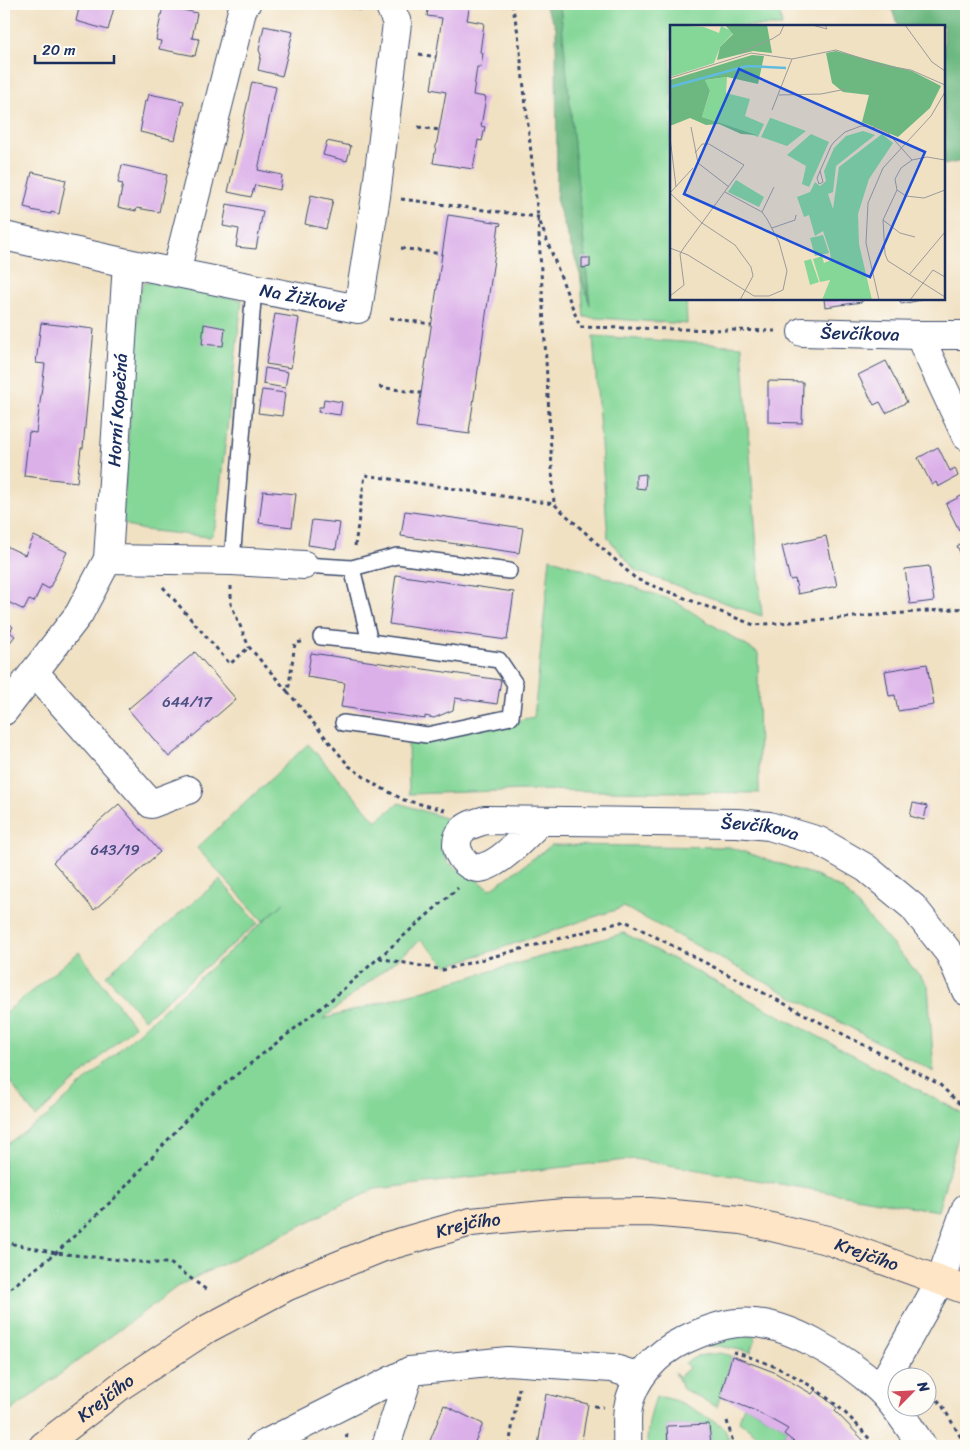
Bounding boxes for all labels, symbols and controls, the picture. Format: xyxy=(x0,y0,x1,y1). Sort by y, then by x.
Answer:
inset map xyxy=(670,25,945,300)
scale bar xyxy=(35,32,114,64)
text: 20 m xyxy=(42,37,76,63)
street label: Na Žižkově xyxy=(257,274,350,322)
street label: Ševčíkova xyxy=(820,316,900,350)
street label: Horní Kopečná xyxy=(98,352,137,468)
house number: 644/17 xyxy=(162,689,213,715)
street label: Ševčíkova xyxy=(721,807,803,850)
house number: 643/19 xyxy=(90,837,140,863)
street label: Krejčího xyxy=(432,1203,502,1247)
street label: Krejčího xyxy=(830,1228,903,1281)
street label: Krejčího xyxy=(70,1365,141,1431)
north arrow xyxy=(888,1368,938,1418)
text: N xyxy=(910,1376,937,1397)

